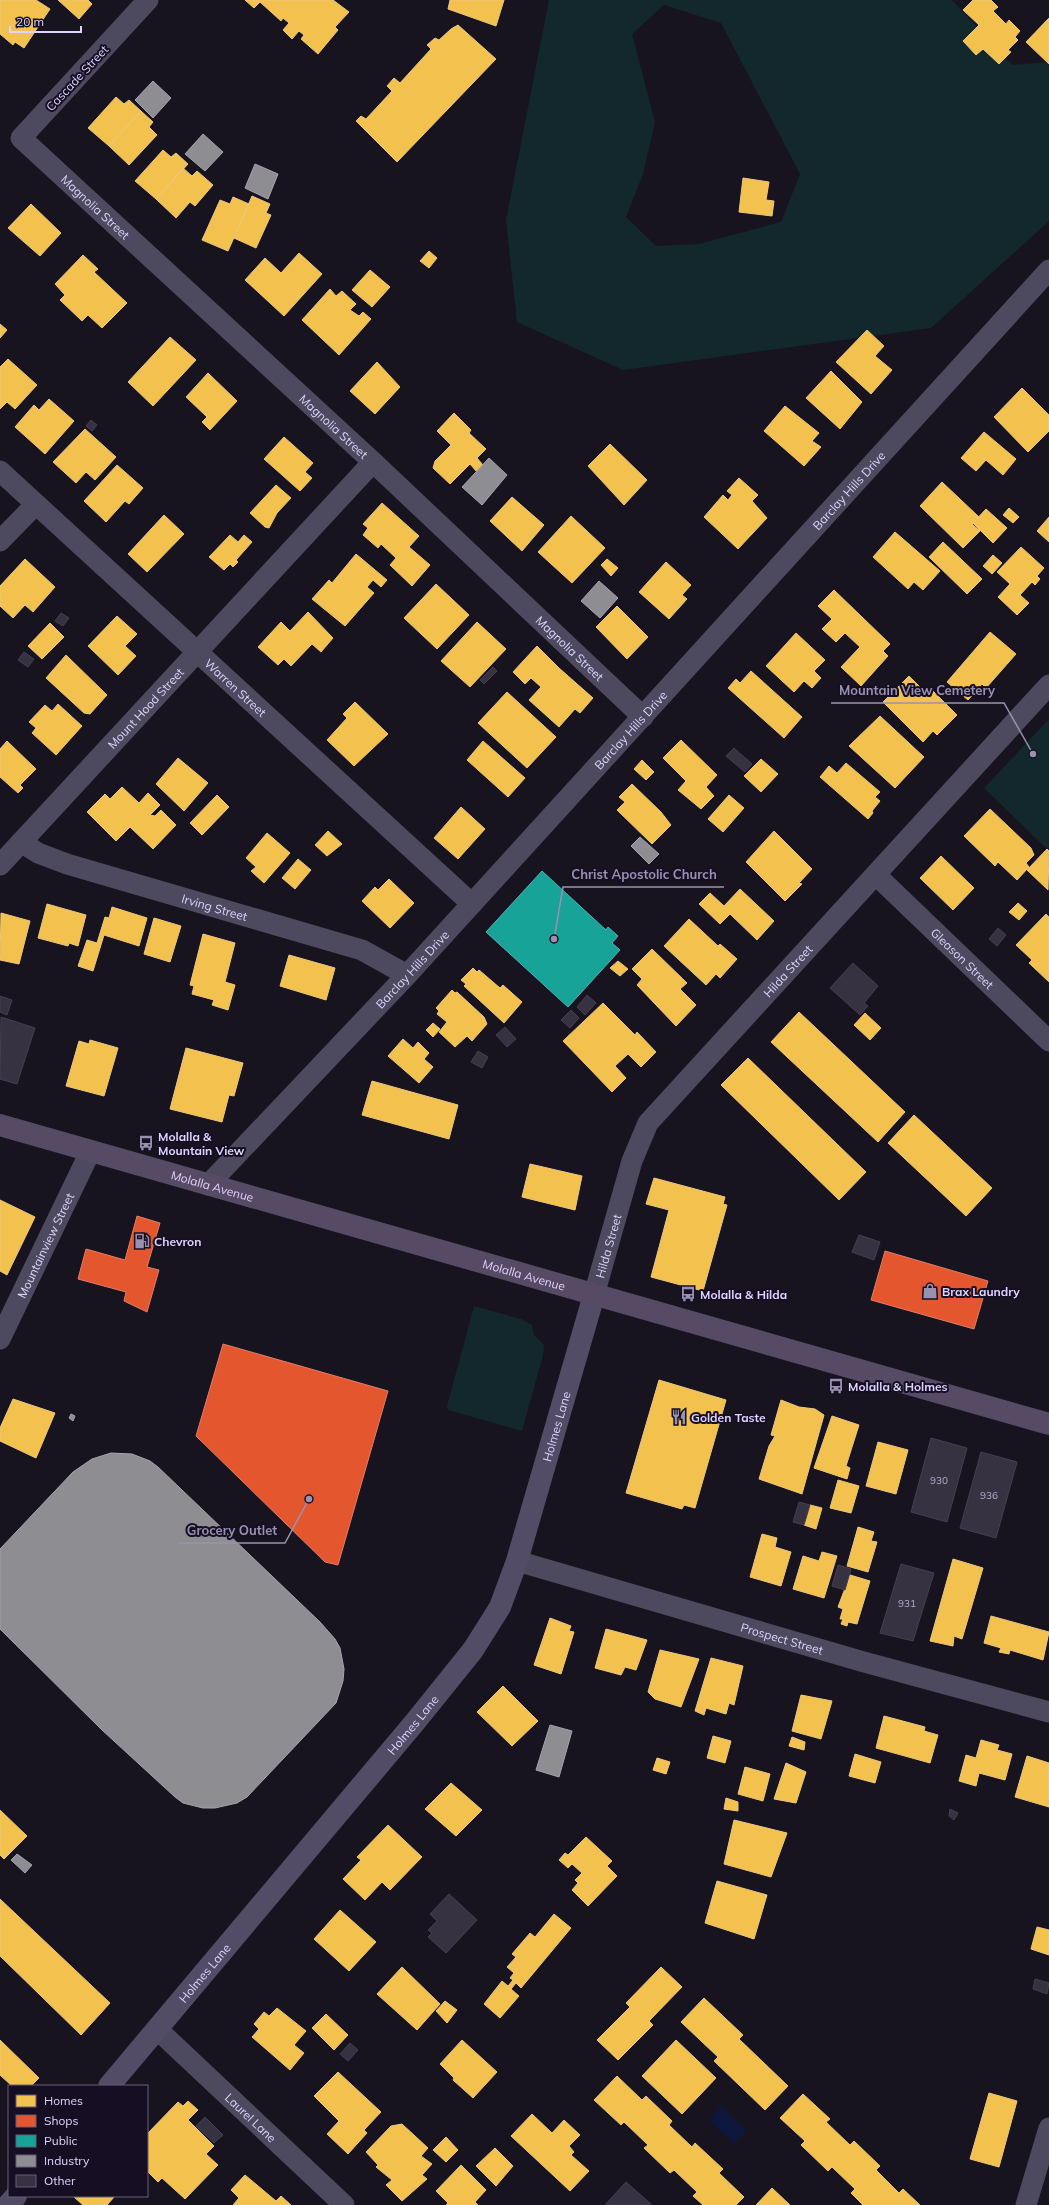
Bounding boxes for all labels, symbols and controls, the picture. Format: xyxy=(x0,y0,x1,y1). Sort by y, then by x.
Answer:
scale bar xyxy=(10,8,81,34)
text: 20 m xyxy=(16,14,44,29)
street label: Cascade Street xyxy=(43,42,111,114)
street label: Magnolia Street xyxy=(58,171,133,242)
street label: Magnolia Street xyxy=(297,391,371,461)
street label: Barclay Hills Drive xyxy=(809,448,888,533)
street label: Magnolia Street xyxy=(533,612,607,684)
street label: Warren Street xyxy=(202,655,270,719)
street label: Mount Hood Street xyxy=(104,664,187,752)
callout: Mountain View Cemetery xyxy=(831,678,1004,703)
text: Mountain View Cemetery xyxy=(839,682,996,699)
street label: Barclay Hills Drive xyxy=(591,687,670,772)
callout: Christ Apostolic Church xyxy=(563,862,724,887)
text: Christ Apostolic Church xyxy=(571,866,717,882)
street label: Irving Street xyxy=(180,890,249,924)
street label: Gleason Street xyxy=(928,924,997,992)
street label: Barclay Hills Drive xyxy=(372,927,452,1011)
street label: Hilda Street xyxy=(760,941,815,1000)
place label: Molalla & Mountain View xyxy=(158,1129,245,1158)
bus stop icon: Molalla & Mountain View xyxy=(137,1134,155,1152)
street label: Molalla Avenue xyxy=(170,1167,256,1204)
street label: Mountainview Street xyxy=(13,1190,77,1300)
street label: Hilda Street xyxy=(592,1212,624,1280)
fuel station icon: Chevron xyxy=(133,1232,151,1250)
place label: Chevron xyxy=(154,1234,201,1249)
street label: Molalla Avenue xyxy=(481,1256,567,1293)
shop icon: Brax Laundry xyxy=(921,1282,939,1300)
place label: Brax Laundry xyxy=(942,1284,1020,1299)
bus stop icon: Molalla & Hilda xyxy=(679,1285,697,1303)
place label: Molalla & Hilda xyxy=(700,1287,787,1302)
bus stop icon: Molalla & Holmes xyxy=(827,1377,845,1395)
place label: Molalla & Holmes xyxy=(848,1379,948,1394)
street label: Holmes Lane xyxy=(539,1389,573,1463)
restaurant icon: Golden Taste xyxy=(670,1408,688,1426)
place label: Golden Taste xyxy=(691,1410,766,1425)
house number: 930 xyxy=(930,1474,948,1487)
house number: 936 xyxy=(980,1489,998,1502)
callout: Grocery Outlet xyxy=(179,1518,285,1543)
text: Grocery Outlet xyxy=(187,1522,277,1539)
house number: 931 xyxy=(898,1597,916,1610)
street label: Prospect Street xyxy=(739,1619,825,1657)
street label: Holmes Lane xyxy=(384,1692,441,1757)
street label: Holmes Lane xyxy=(175,1940,233,2005)
legend xyxy=(8,2085,148,2197)
street label: Laurel Lane xyxy=(222,2090,280,2145)
text: Homes xyxy=(44,2093,83,2108)
text: Shops xyxy=(44,2113,79,2128)
text: Public xyxy=(44,2133,78,2148)
text: Industry xyxy=(44,2153,90,2168)
text: Other xyxy=(44,2173,76,2188)

